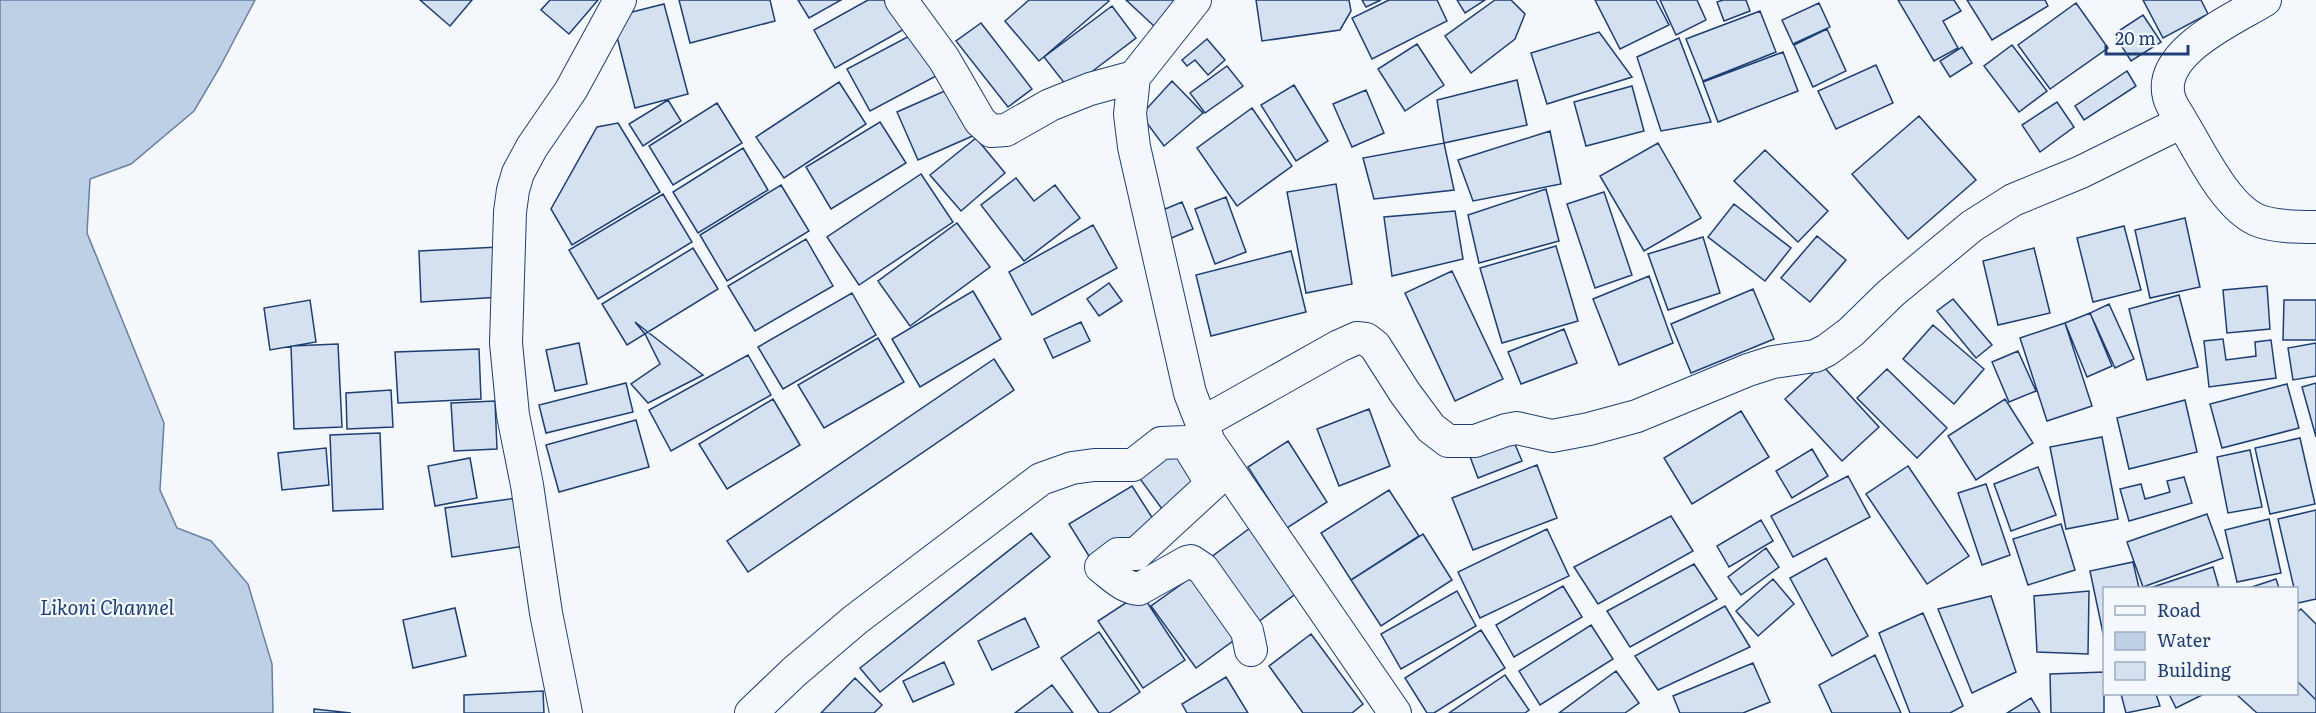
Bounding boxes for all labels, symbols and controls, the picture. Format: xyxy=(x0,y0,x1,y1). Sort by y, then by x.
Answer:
scale bar xyxy=(2106,18,2188,56)
text: 20 m xyxy=(2115,24,2156,51)
legend xyxy=(2103,587,2298,695)
water label: Likoni Channel xyxy=(40,591,174,621)
text: Road xyxy=(2157,596,2201,623)
text: Water xyxy=(2157,626,2211,653)
text: Building xyxy=(2157,656,2232,683)

